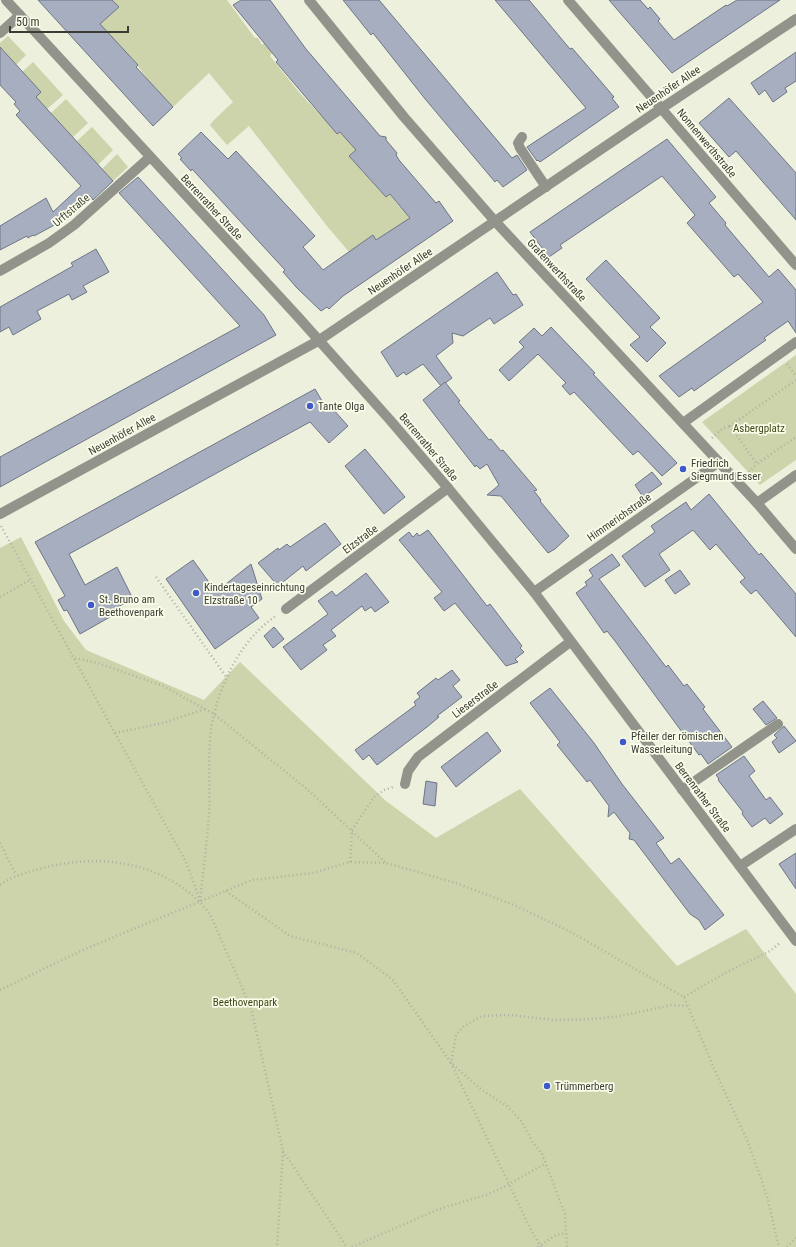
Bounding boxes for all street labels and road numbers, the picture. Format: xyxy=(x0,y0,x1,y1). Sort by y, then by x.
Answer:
street label: Neuenhöfer Allee xyxy=(634,63,703,116)
street label: Nonnenwerthstraße xyxy=(674,106,739,180)
street label: Berrenrather Straße xyxy=(178,172,245,243)
street label: Urftstraße xyxy=(50,191,92,229)
street label: Grafenwerthstraße xyxy=(524,236,589,304)
street label: Neuenhöfer Allee xyxy=(366,245,435,298)
street label: Neuenhöfer Allee xyxy=(86,411,158,458)
street label: Berrenrather Straße xyxy=(396,411,461,484)
street label: Himmerichstraße xyxy=(585,491,654,544)
street label: Elzstraße xyxy=(340,522,380,557)
street label: Lieserstraße xyxy=(450,678,501,721)
street label: Berrenrather Straße xyxy=(672,760,733,835)

